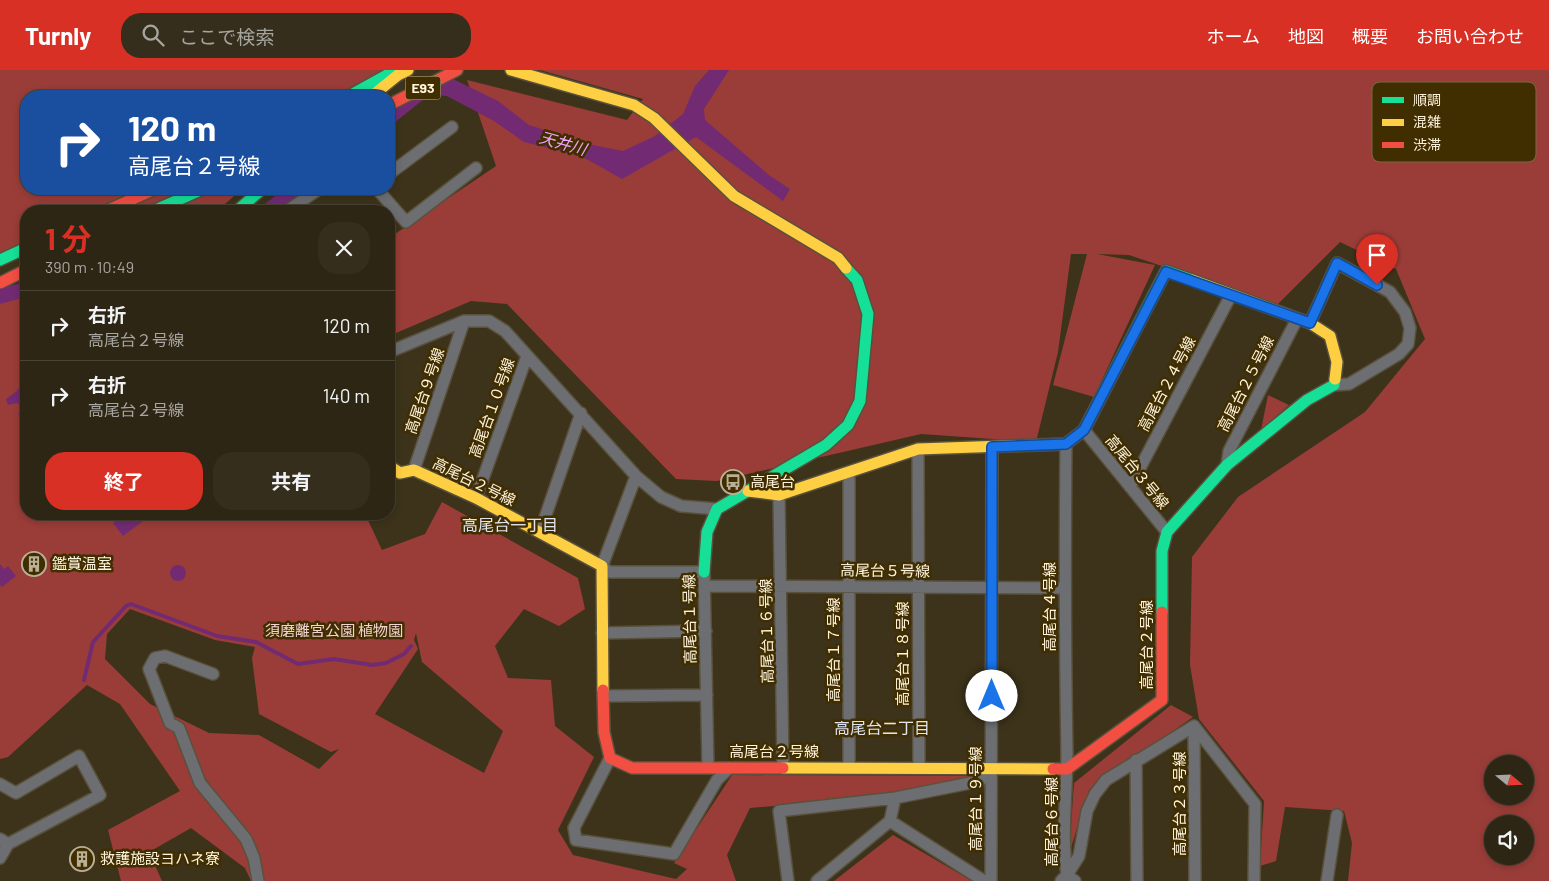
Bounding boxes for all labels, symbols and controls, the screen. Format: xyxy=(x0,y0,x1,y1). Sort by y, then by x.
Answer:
search box xyxy=(121,13,471,58)
text: Turnly xyxy=(25,21,91,50)
icon: search xyxy=(139,21,167,49)
text: ここで検索 xyxy=(179,25,274,48)
text: ホーム xyxy=(1207,25,1260,47)
text: 地図 xyxy=(1288,25,1324,47)
text: 概要 xyxy=(1352,25,1388,47)
text: お問い合わせ xyxy=(1416,25,1524,47)
road number: E93 xyxy=(406,77,440,100)
legend xyxy=(1372,82,1536,162)
text: 順調 xyxy=(1413,91,1441,108)
text: 120 m xyxy=(128,106,216,148)
icon: right xyxy=(45,110,110,175)
text: 混雑 xyxy=(1413,113,1441,130)
water label: 天井川 xyxy=(537,127,591,159)
text: 渋滞 xyxy=(1413,136,1441,153)
text: 高尾台２号線 xyxy=(128,152,260,178)
text: 1 分 xyxy=(45,220,92,256)
button: close xyxy=(318,222,370,274)
pin xyxy=(1356,234,1398,285)
icon: arrive xyxy=(1363,241,1391,269)
text: 390 m · 10:49 xyxy=(45,257,134,276)
text: 右折 xyxy=(88,303,126,326)
icon: right xyxy=(45,312,73,340)
text: 120 m xyxy=(323,314,370,337)
text: 高尾台２号線 xyxy=(88,330,184,349)
street label: 高尾台２４号線 xyxy=(1134,333,1199,434)
street label: 高尾台２５号線 xyxy=(1213,333,1277,434)
street label: 高尾台９号線 xyxy=(401,345,447,436)
street label: 高尾台１０号線 xyxy=(465,355,517,460)
text: 右折 xyxy=(88,373,126,396)
icon: right xyxy=(45,382,73,410)
text: 140 m xyxy=(323,384,370,407)
text: 高尾台２号線 xyxy=(88,400,184,419)
street label: 高尾台３号線 xyxy=(1102,431,1173,512)
button: 終了 xyxy=(45,452,203,510)
button: 共有 xyxy=(213,452,370,510)
street label: 高尾台２号線 xyxy=(430,453,519,509)
bus stop icon: 高尾台 xyxy=(720,469,746,495)
place label: 高尾台 xyxy=(750,472,795,490)
district label: 高尾台一丁目 xyxy=(462,515,558,534)
building icon: 鑑賞温室 xyxy=(21,551,47,577)
place label: 鑑賞温室 xyxy=(52,554,112,572)
street label: 高尾台５号線 xyxy=(840,560,930,580)
street label: 高尾台４号線 xyxy=(1040,562,1058,652)
street label: 高尾台１号線 xyxy=(679,574,699,664)
street label: 高尾台１６号線 xyxy=(756,578,776,684)
street label: 高尾台１７号線 xyxy=(824,597,842,703)
street label: 高尾台２号線 xyxy=(1137,600,1155,690)
street label: 高尾台１８号線 xyxy=(893,601,911,707)
park label: 須磨離宮公園 植物園 xyxy=(265,621,403,639)
position arrow xyxy=(965,669,1017,721)
district label: 高尾台二丁目 xyxy=(834,718,930,737)
street label: 高尾台２号線 xyxy=(729,742,819,760)
street label: 高尾台１９号線 xyxy=(966,746,984,852)
street label: 高尾台２３号線 xyxy=(1170,751,1188,857)
north arrow xyxy=(1484,755,1534,805)
map controls xyxy=(1484,755,1534,865)
street label: 高尾台６号線 xyxy=(1042,777,1060,867)
button: sound xyxy=(1484,815,1534,865)
building icon: 救護施設ヨハネ寮 xyxy=(69,846,95,872)
place label: 救護施設ヨハネ寮 xyxy=(100,849,220,867)

